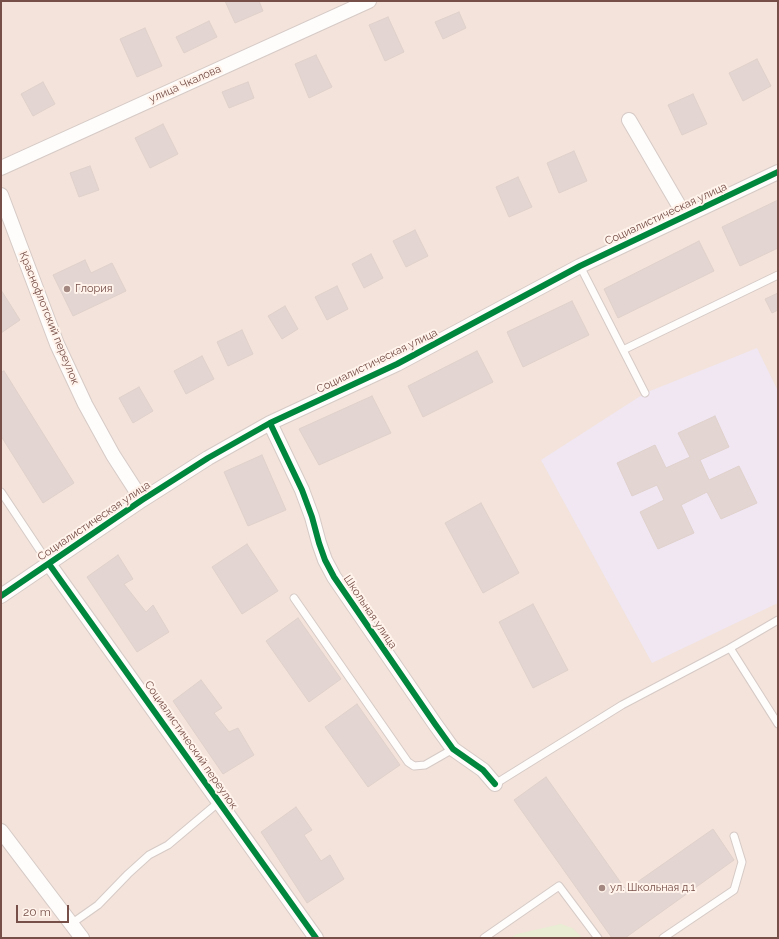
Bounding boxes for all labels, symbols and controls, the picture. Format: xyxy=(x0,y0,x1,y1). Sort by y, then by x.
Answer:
street label: улица Чкалова xyxy=(147,62,223,106)
street label: Социалистическая улица xyxy=(603,180,729,248)
street label: Краснофлотский переулок xyxy=(16,250,82,386)
place label: Глория xyxy=(75,282,112,296)
marker: Глория xyxy=(62,284,72,294)
street label: Социалистическая улица xyxy=(314,326,440,396)
street label: Социалистическая улица xyxy=(35,478,153,564)
street label: Школьная улица xyxy=(340,573,400,651)
street label: Социалистический переулок xyxy=(142,678,240,812)
place label: ул. Школьная д.1 xyxy=(610,881,695,895)
marker: ул. Школьная д.1 xyxy=(597,883,607,893)
scale bar xyxy=(18,897,71,923)
text: 20 m xyxy=(23,905,51,919)

